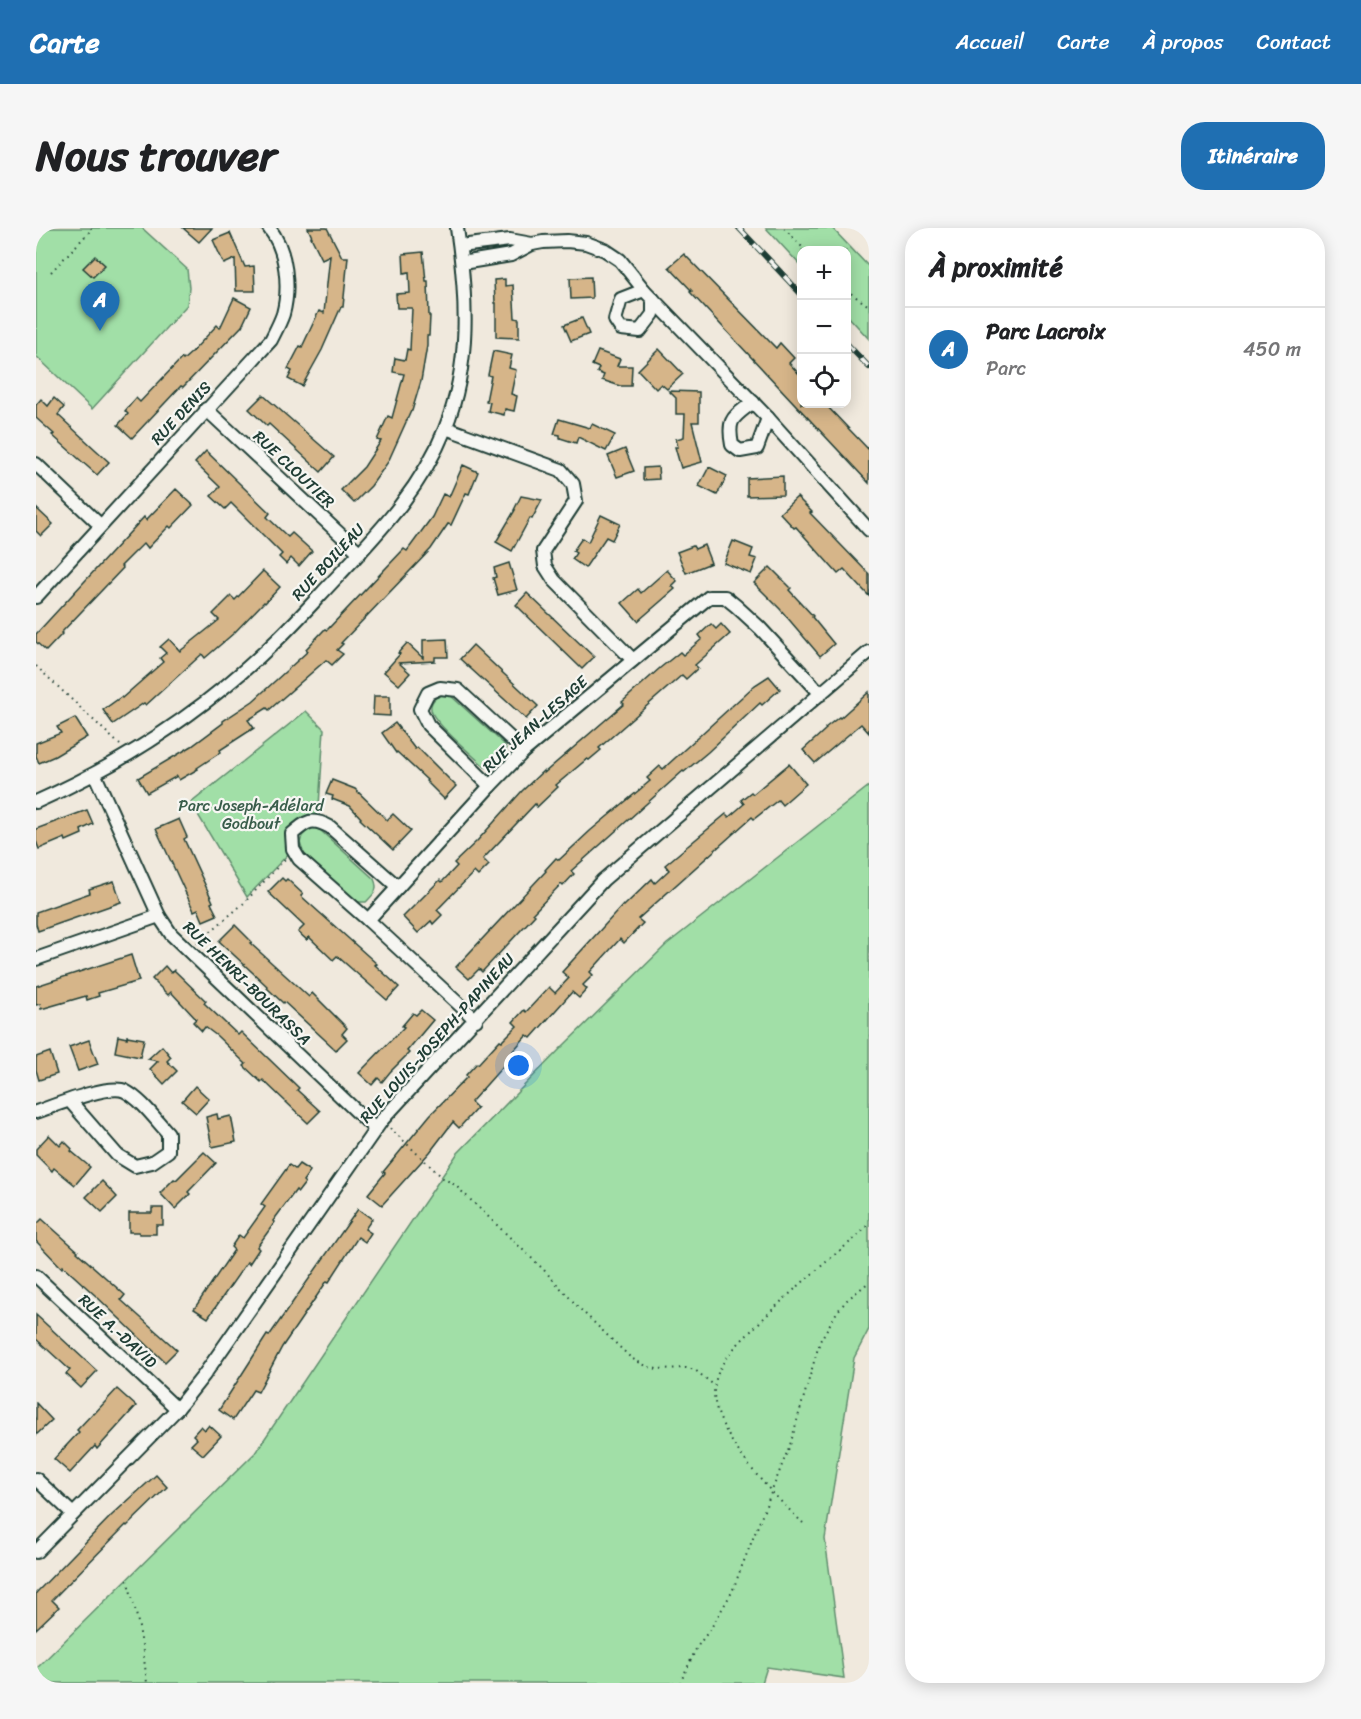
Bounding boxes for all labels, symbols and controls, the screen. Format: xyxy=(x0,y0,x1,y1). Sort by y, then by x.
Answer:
text: Carte xyxy=(30,18,100,67)
text: Accueil xyxy=(956,23,1024,61)
text: Carte xyxy=(1057,23,1110,61)
text: À propos xyxy=(1143,23,1224,61)
text: Contact xyxy=(1257,23,1331,61)
text: Nous trouver xyxy=(36,119,276,193)
button: Itinéraire xyxy=(1181,122,1325,190)
text: À proximité xyxy=(929,244,1063,290)
map controls xyxy=(797,246,851,408)
button: + xyxy=(797,246,851,300)
pin: A xyxy=(80,282,120,331)
button: − xyxy=(797,300,851,354)
text: Parc Lacroix xyxy=(986,312,1106,351)
text: A xyxy=(942,332,955,367)
text: 450 m xyxy=(1243,332,1301,367)
text: Parc xyxy=(986,351,1026,386)
button: locate xyxy=(797,354,851,408)
street label: RUE DENIS xyxy=(143,374,219,452)
street label: RUE CLOUTIER xyxy=(246,423,342,515)
street label: RUE BOILEAU xyxy=(284,516,372,608)
street label: RUE JEAN-LESAGE xyxy=(475,667,595,780)
park label: Parc Joseph-Adélard Godbout xyxy=(178,791,325,838)
street label: RUE HENRI-BOURASSA xyxy=(176,914,318,1052)
street label: RUE LOUIS-JOSEPH-PAPINEAU xyxy=(352,946,522,1130)
your location xyxy=(504,1051,533,1080)
street label: RUE A.-DAVID xyxy=(72,1286,165,1376)

